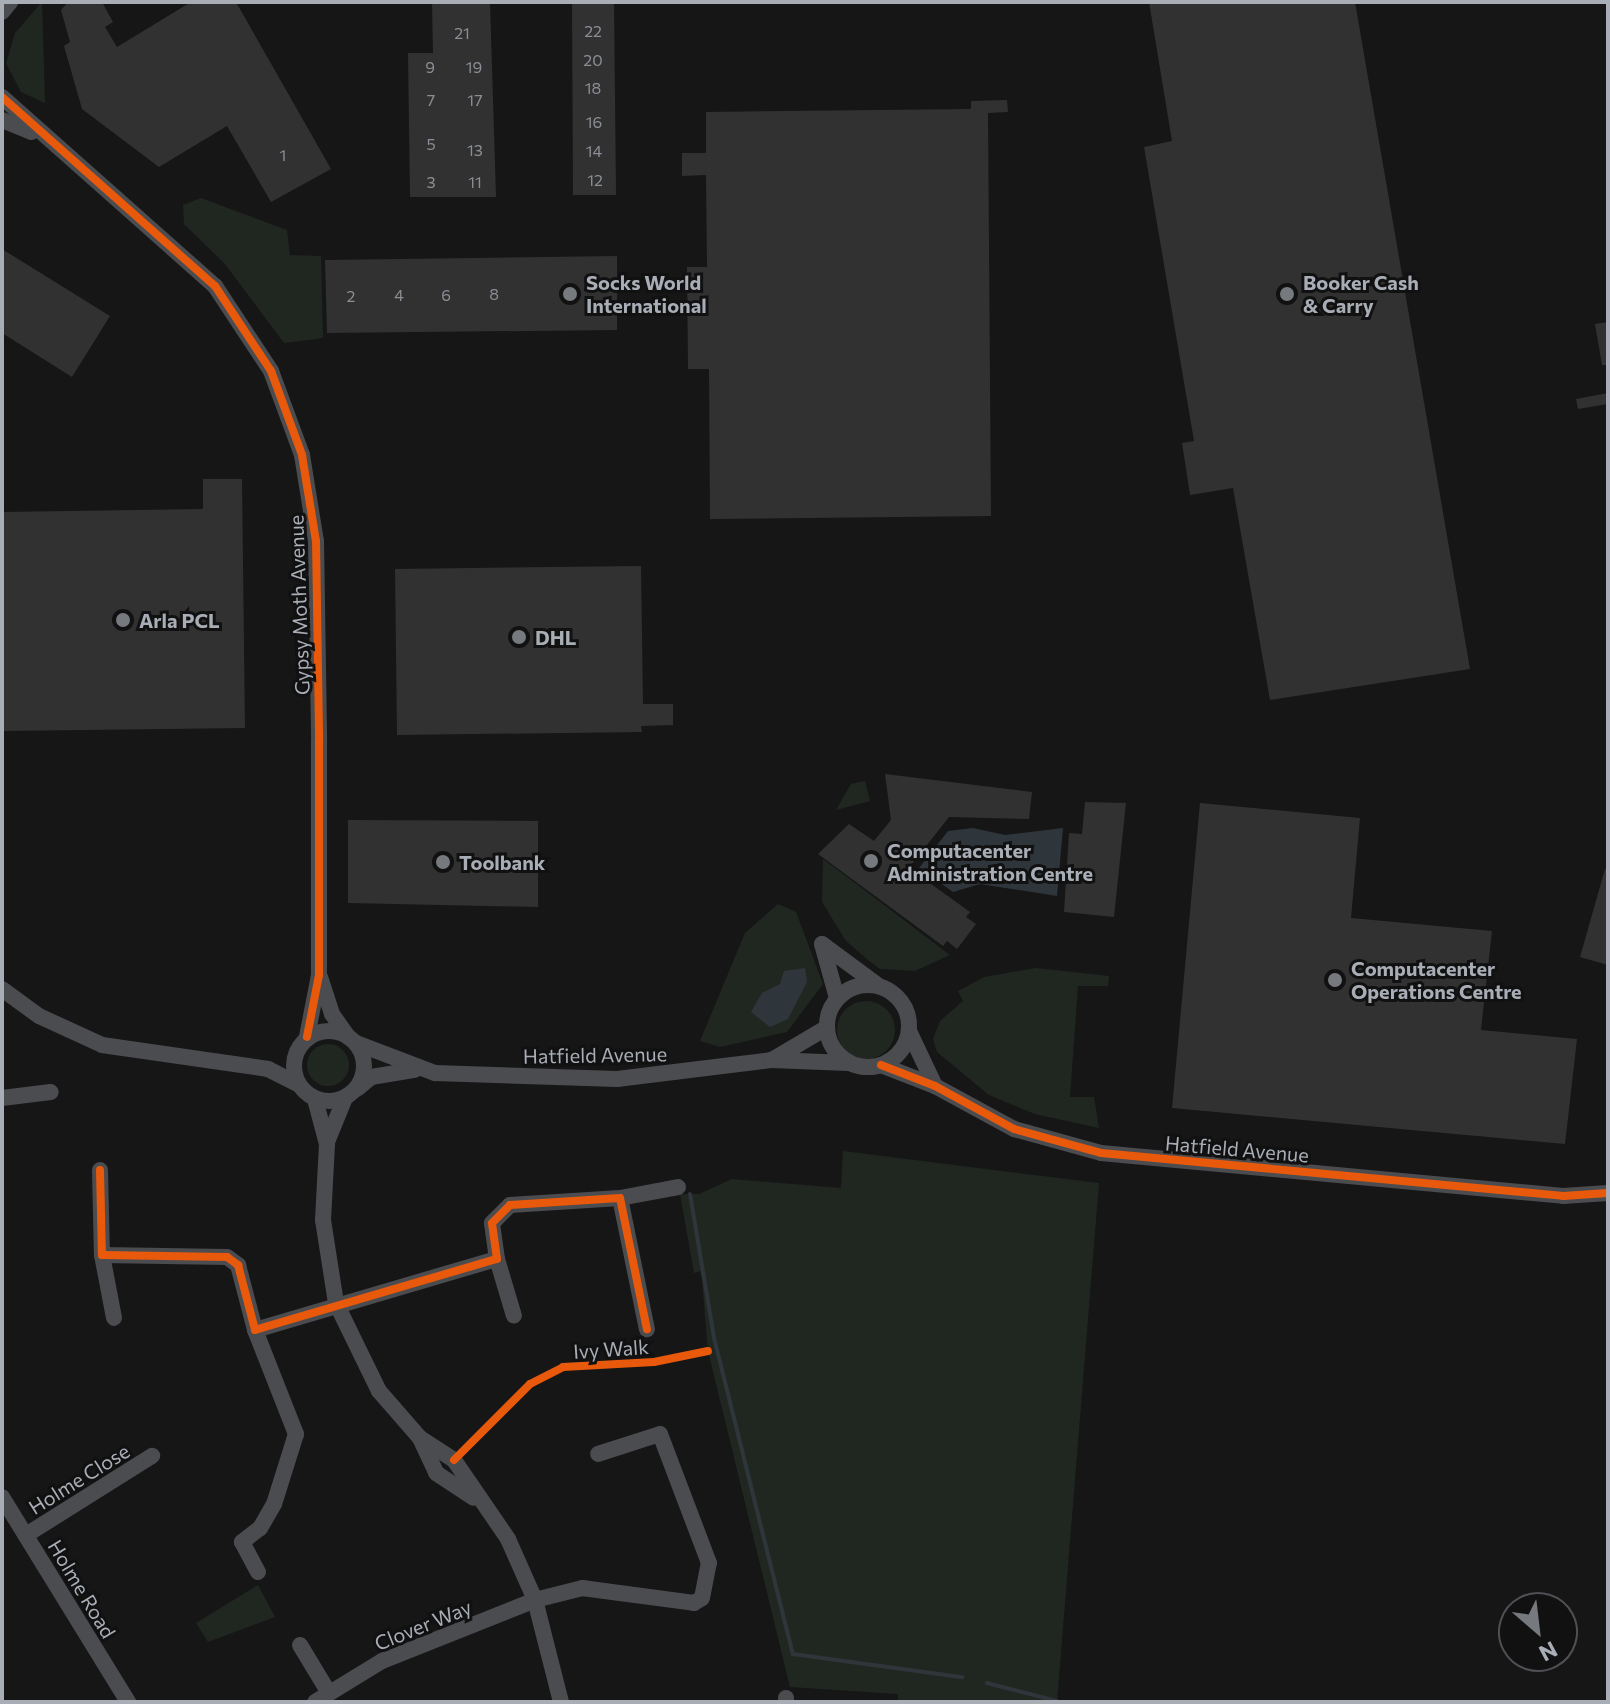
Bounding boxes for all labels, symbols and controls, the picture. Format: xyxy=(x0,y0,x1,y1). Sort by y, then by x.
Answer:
house number: 22 xyxy=(584,21,602,41)
house number: 21 xyxy=(454,23,470,43)
house number: 20 xyxy=(583,50,603,70)
house number: 9 xyxy=(425,57,435,77)
house number: 19 xyxy=(466,57,482,77)
house number: 18 xyxy=(585,78,601,98)
house number: 7 xyxy=(427,90,435,110)
house number: 17 xyxy=(467,90,483,110)
house number: 16 xyxy=(586,112,602,132)
house number: 5 xyxy=(426,134,436,154)
house number: 13 xyxy=(467,140,483,160)
house number: 14 xyxy=(586,141,602,161)
house number: 1 xyxy=(280,145,286,165)
house number: 12 xyxy=(587,170,603,190)
house number: 3 xyxy=(426,172,436,192)
house number: 11 xyxy=(468,172,482,192)
place label: Socks World International xyxy=(586,270,707,317)
place label: Booker Cash & Carry xyxy=(1303,270,1419,317)
house number: 8 xyxy=(489,284,499,304)
house number: 4 xyxy=(394,285,404,305)
house number: 6 xyxy=(441,285,451,305)
marker: Socks World International xyxy=(561,285,579,303)
marker: Booker Cash & Carry xyxy=(1278,285,1296,303)
house number: 2 xyxy=(347,286,355,306)
street label: Gypsy Moth Avenue xyxy=(284,514,314,696)
place label: Arla PCL xyxy=(139,608,220,632)
marker: Arla PCL xyxy=(114,611,132,629)
place label: DHL xyxy=(535,625,576,649)
marker: DHL xyxy=(510,628,528,646)
place label: Computacenter Administration Centre xyxy=(887,838,1093,885)
place label: Toolbank xyxy=(459,850,545,874)
marker: Computacenter Administration Centre xyxy=(862,852,880,870)
marker: Toolbank xyxy=(434,853,452,871)
place label: Computacenter Operations Centre xyxy=(1351,956,1522,1003)
marker: Computacenter Operations Centre xyxy=(1326,971,1344,989)
street label: Hatfield Avenue xyxy=(523,1042,667,1068)
street label: Hatfield Avenue xyxy=(1164,1131,1310,1167)
street label: Ivy Walk xyxy=(572,1334,650,1364)
street label: Holme Close xyxy=(24,1439,134,1519)
street label: Holme Road xyxy=(43,1535,121,1643)
north arrow xyxy=(1498,1592,1578,1672)
street label: Clover Way xyxy=(371,1595,475,1655)
text: N xyxy=(1535,1636,1562,1668)

